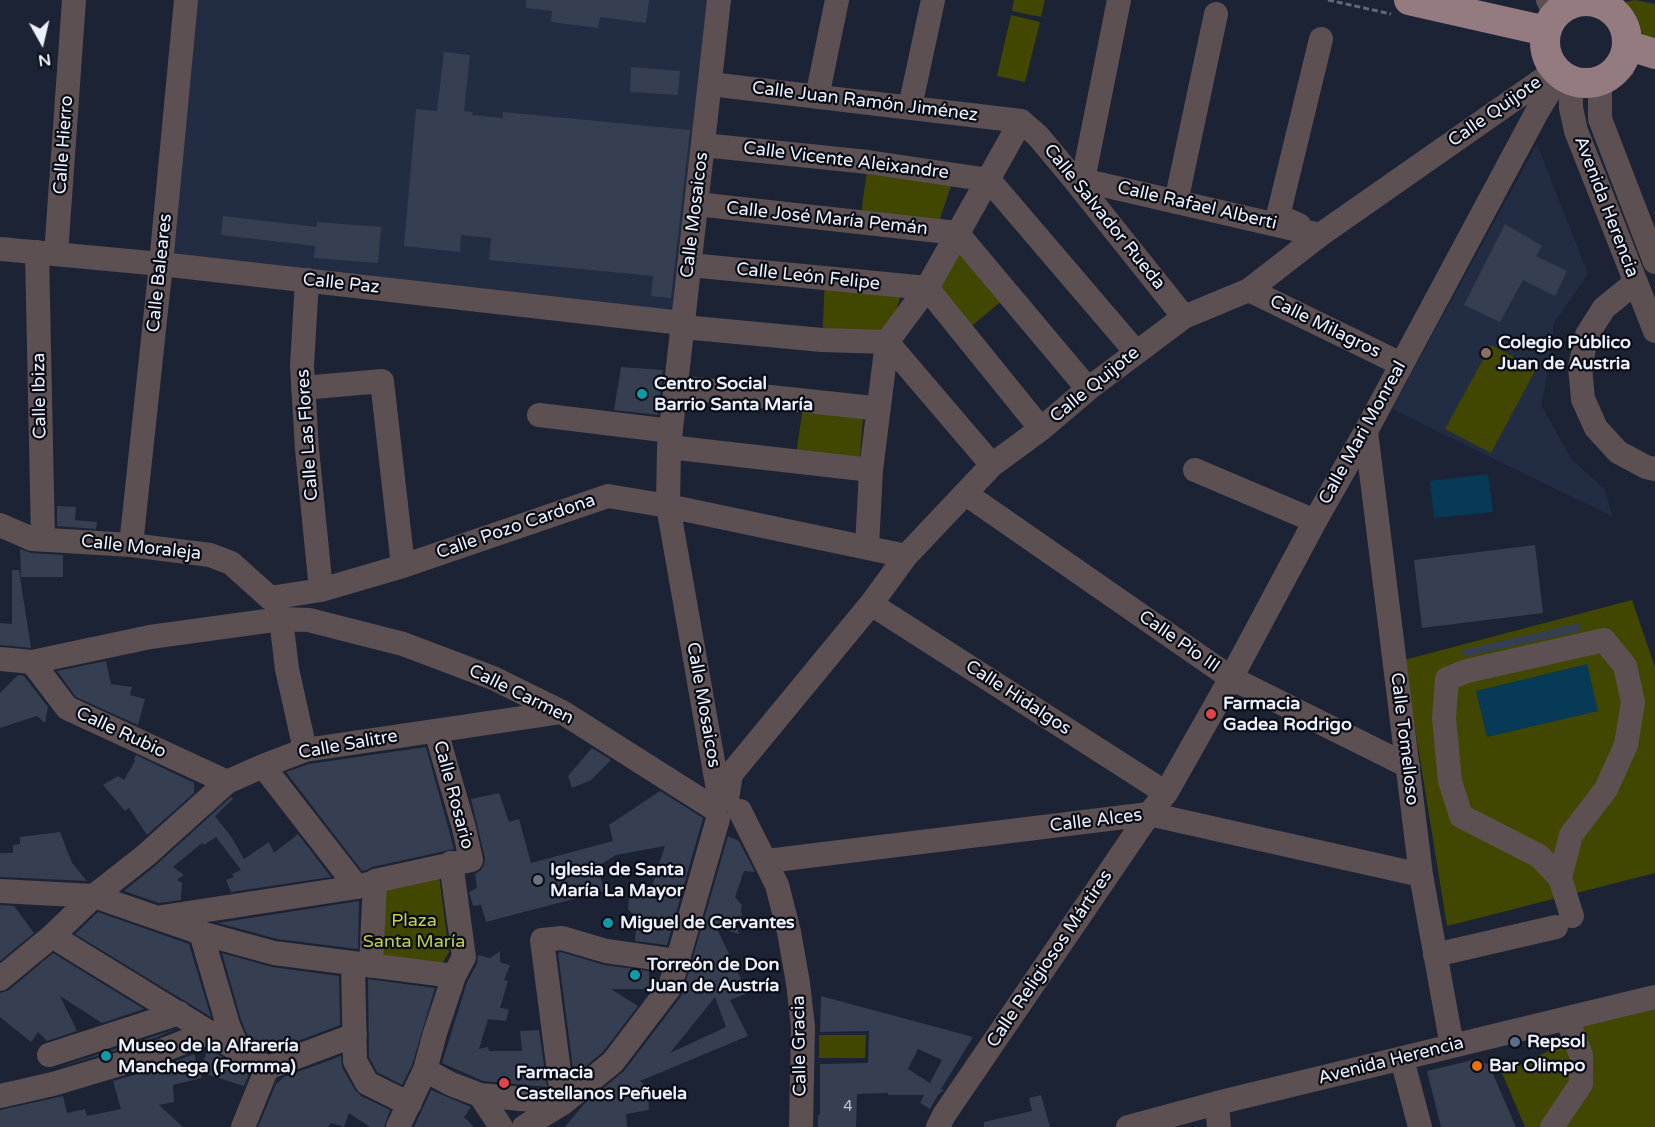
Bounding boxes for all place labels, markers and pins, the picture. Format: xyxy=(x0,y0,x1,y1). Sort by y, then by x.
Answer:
place label: Colegio Público Juan de Austria xyxy=(1498,332,1631,374)
marker: Colegio Público Juan de Austria xyxy=(1479,346,1493,360)
place label: Centro Social Barrio Santa María xyxy=(654,373,813,416)
marker: Centro Social Barrio Santa María xyxy=(635,387,649,401)
place label: Farmacia Gadea Rodrigo xyxy=(1223,693,1352,736)
marker: Farmacia Gadea Rodrigo xyxy=(1204,707,1218,721)
place label: Iglesia de Santa María La Mayor xyxy=(550,859,684,902)
marker: Iglesia de Santa María La Mayor xyxy=(531,873,545,887)
place label: Miguel de Cervantes xyxy=(620,912,795,934)
marker: Miguel de Cervantes xyxy=(601,916,615,930)
place label: Torreón de Don Juan de Austría xyxy=(647,954,779,996)
marker: Torreón de Don Juan de Austría xyxy=(628,968,642,982)
place label: Repsol xyxy=(1527,1031,1585,1053)
place label: Museo de la Alfarería Manchega (Formma) xyxy=(118,1035,299,1078)
marker: Repsol xyxy=(1508,1035,1522,1049)
marker: Museo de la Alfarería Manchega (Formma) xyxy=(99,1049,113,1063)
place label: Bar Olimpo xyxy=(1489,1055,1585,1077)
marker: Bar Olimpo xyxy=(1470,1059,1484,1073)
place label: Farmacia Castellanos Peñuela xyxy=(516,1062,687,1104)
marker: Farmacia Castellanos Peñuela xyxy=(497,1076,511,1090)

